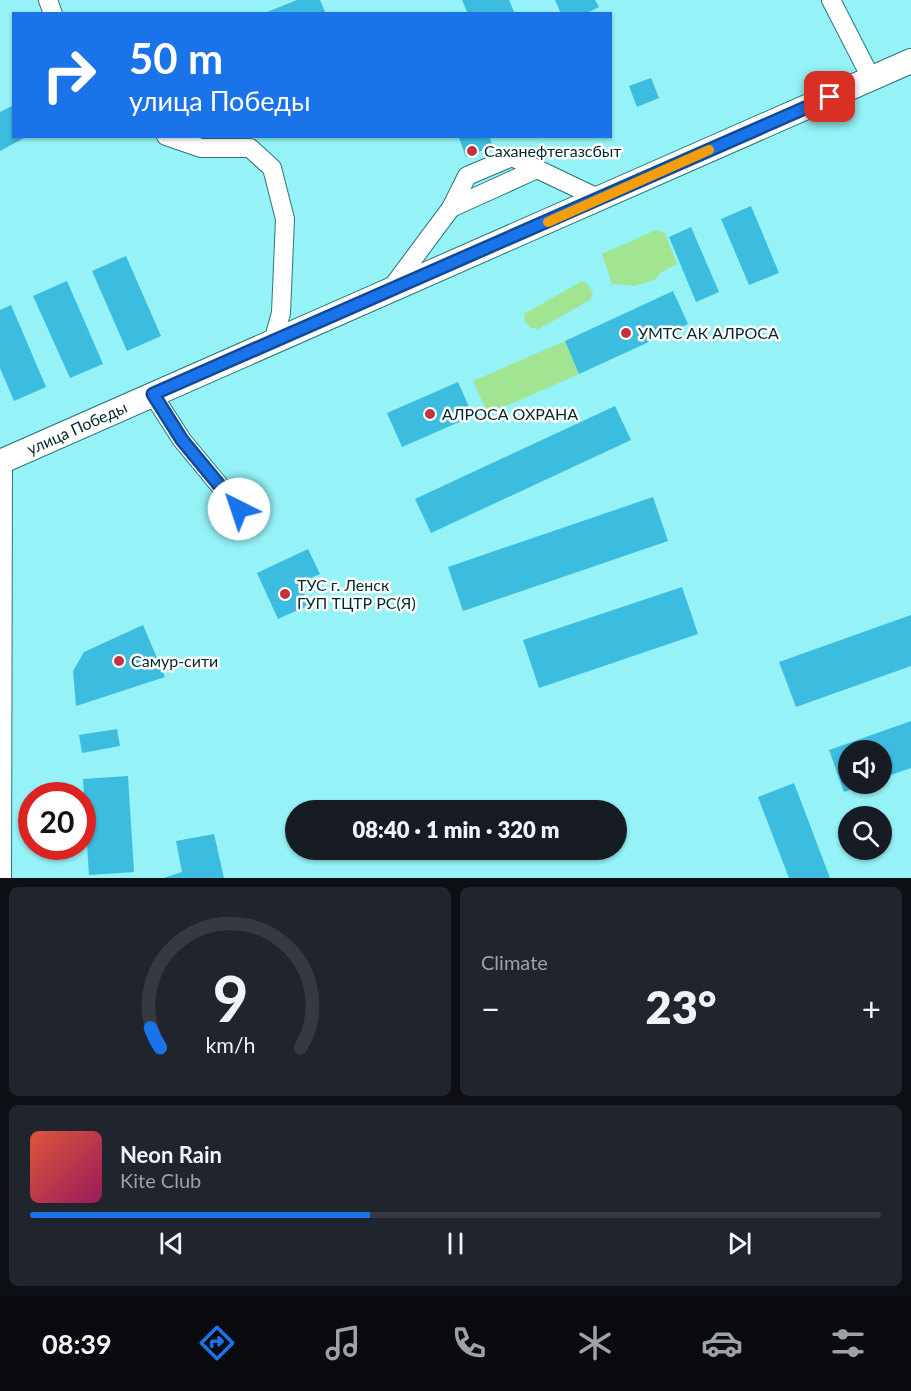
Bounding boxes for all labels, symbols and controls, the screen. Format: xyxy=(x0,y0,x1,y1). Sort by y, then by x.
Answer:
text: 50 m xyxy=(129,33,223,83)
icon: right xyxy=(30,36,108,114)
pin xyxy=(804,71,855,122)
icon: arrive xyxy=(813,80,846,113)
text: улица Победы xyxy=(129,84,311,117)
place label: Саханефтегазсбыт xyxy=(484,141,621,160)
marker: Саханефтегазсбыт xyxy=(465,144,479,158)
place label: УМТС АК АЛРОСА xyxy=(638,323,779,342)
marker: УМТС АК АЛРОСА xyxy=(619,326,633,340)
street label: улица Победы xyxy=(24,397,130,458)
place label: АЛРОСА ОХРАНА xyxy=(442,404,578,423)
marker: АЛРОСА ОХРАНА xyxy=(423,407,437,421)
position arrow xyxy=(207,477,271,541)
place label: ТУС г. Ленск ГУП ТЦТР РС(Я) xyxy=(297,575,416,612)
marker: ТУС г. Ленск ГУП ТЦТР РС(Я) xyxy=(278,587,292,601)
place label: Самур-сити xyxy=(131,651,218,670)
marker: Самур-сити xyxy=(112,654,126,668)
map controls xyxy=(838,740,892,860)
button: sound xyxy=(838,740,892,794)
speed limit sign: 20 xyxy=(18,782,96,860)
button: search xyxy=(838,806,892,860)
text: 08:40 · 1 min · 320 m xyxy=(353,816,559,843)
text: Climate xyxy=(481,950,548,974)
text: 9 xyxy=(212,960,248,1035)
text: 23° xyxy=(646,980,716,1034)
text: − xyxy=(481,988,500,1028)
text: + xyxy=(862,988,881,1028)
text: km/h xyxy=(205,1033,255,1059)
text: Neon Rain xyxy=(120,1141,222,1168)
text: Kite Club xyxy=(120,1168,201,1192)
icon: previous xyxy=(155,1227,188,1260)
icon: pause xyxy=(439,1227,472,1260)
icon: next xyxy=(723,1227,756,1260)
icon: directions xyxy=(196,1322,238,1364)
icon: music xyxy=(322,1322,364,1364)
icon: phone xyxy=(448,1322,490,1364)
icon: climate xyxy=(574,1322,616,1364)
icon: car xyxy=(701,1322,743,1364)
icon: filters xyxy=(827,1322,869,1364)
text: 08:39 xyxy=(42,1327,112,1360)

